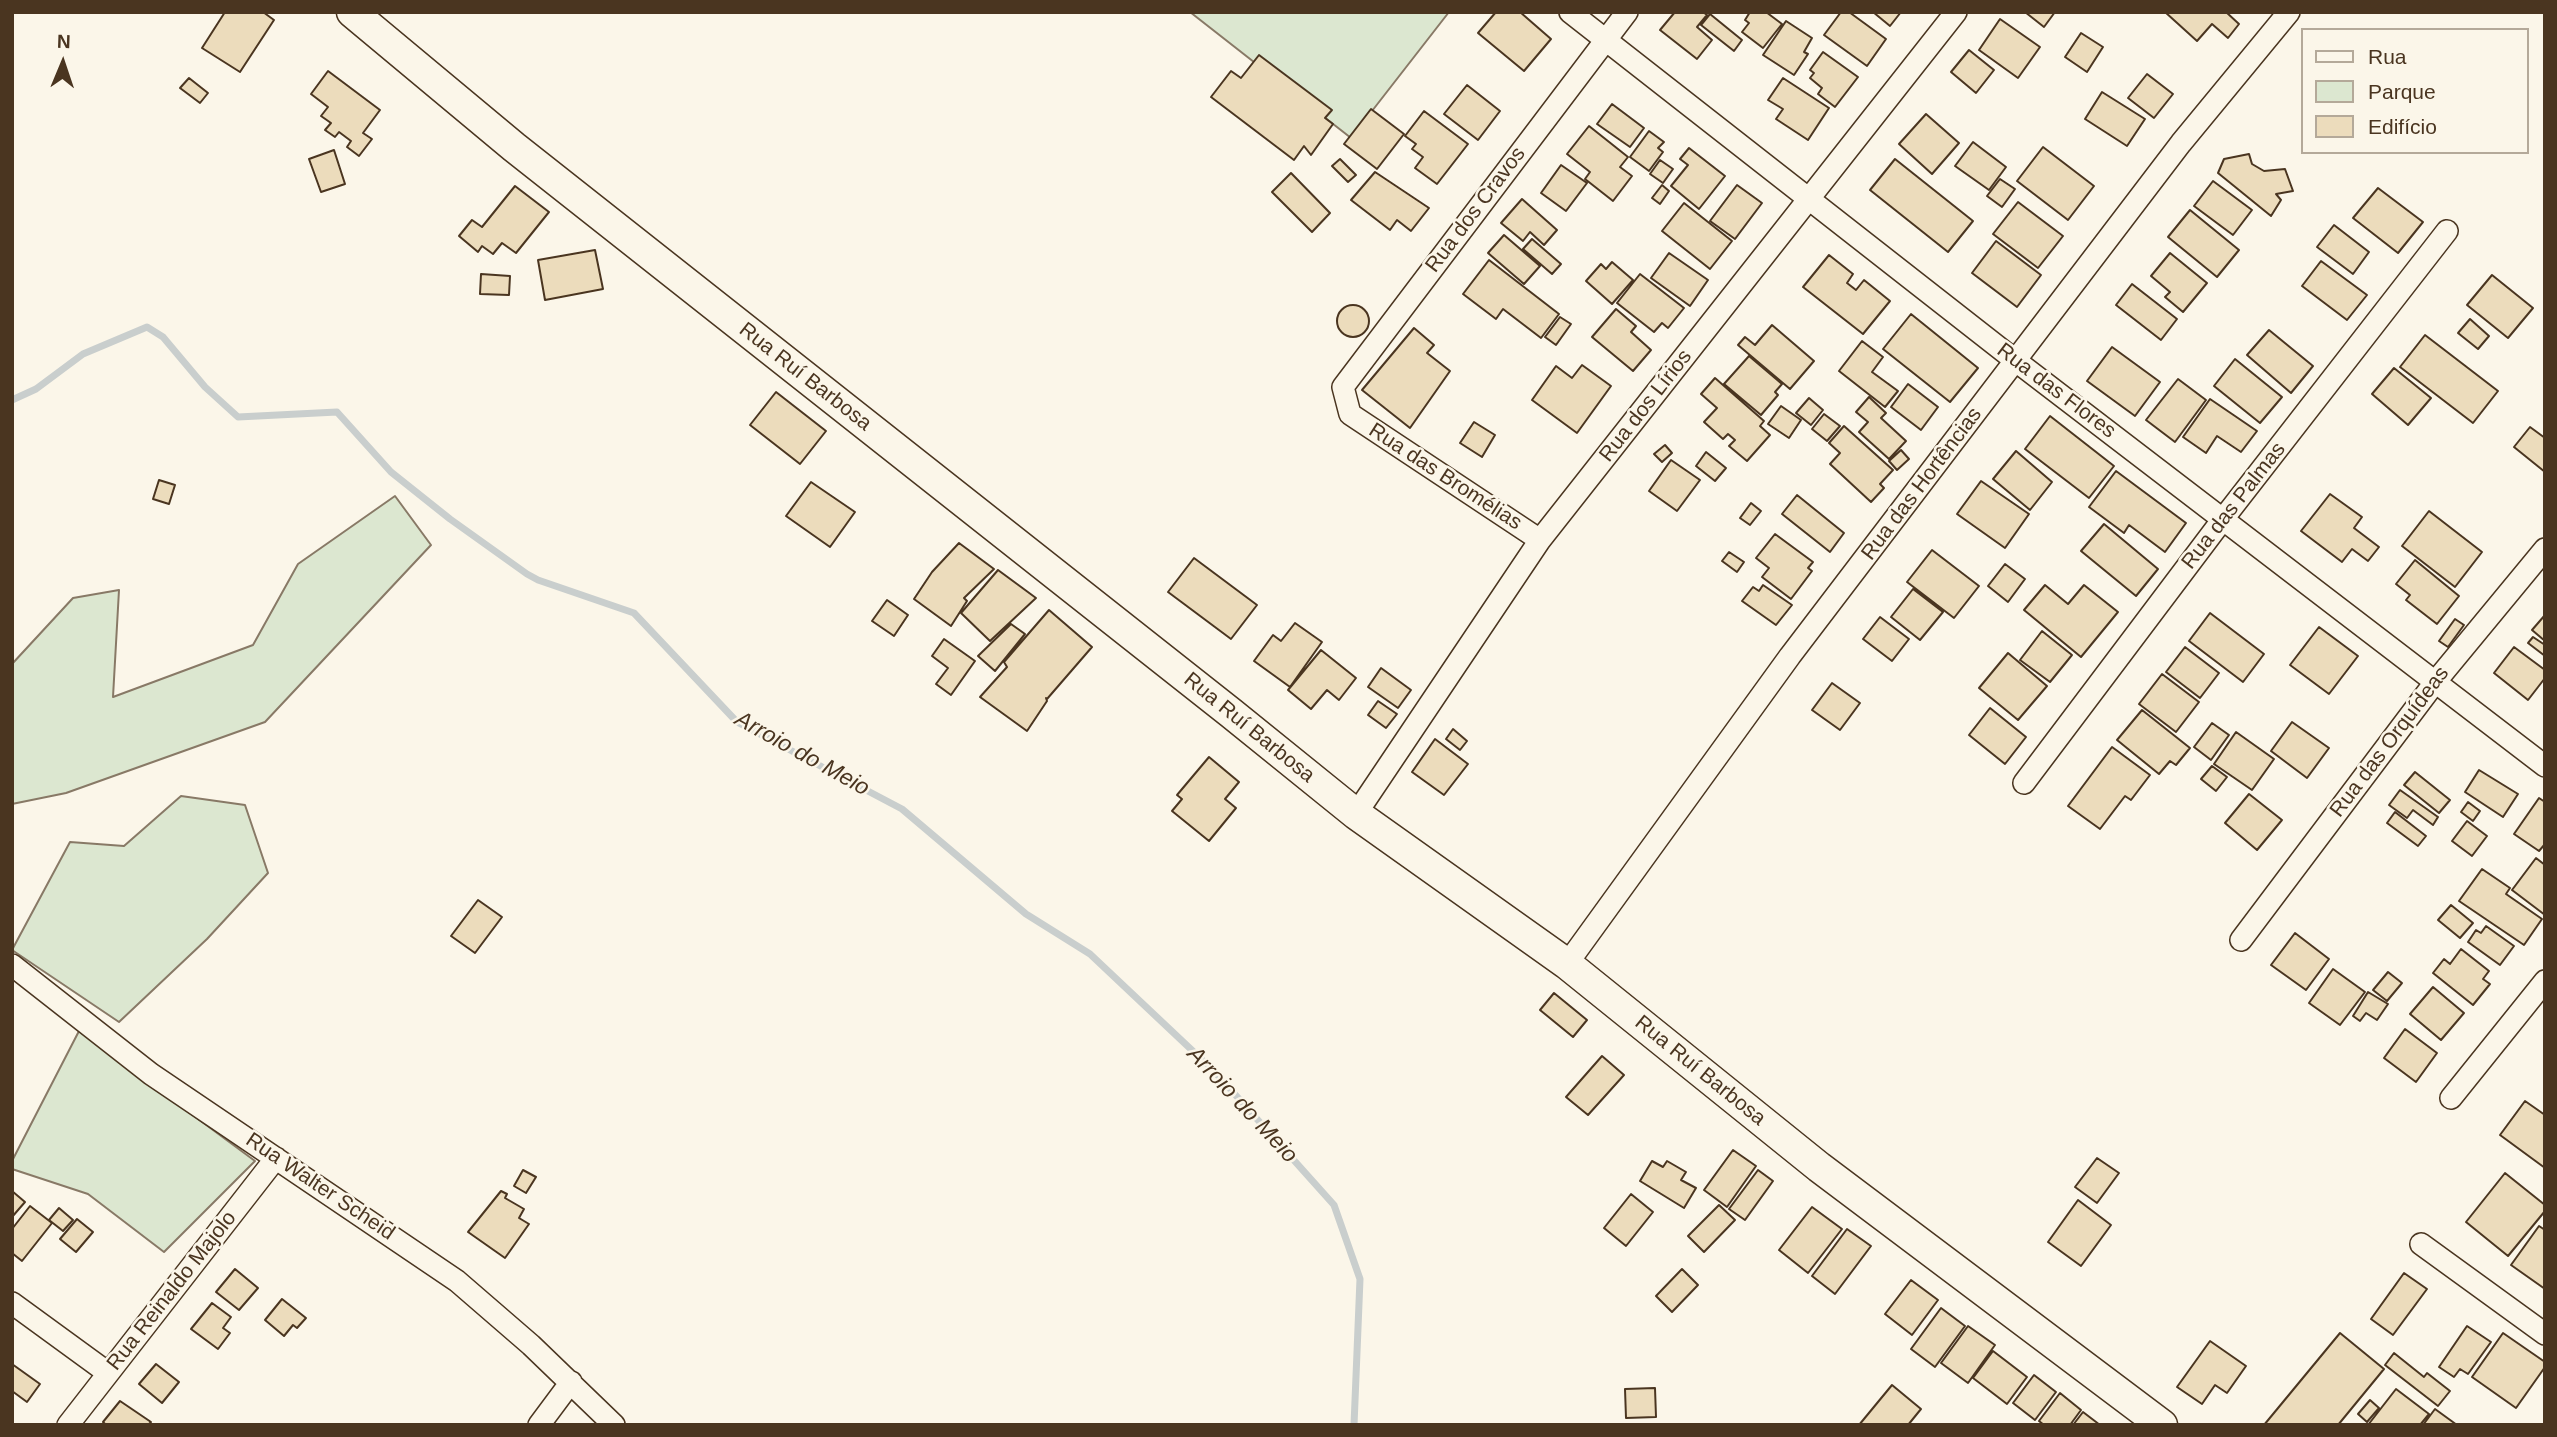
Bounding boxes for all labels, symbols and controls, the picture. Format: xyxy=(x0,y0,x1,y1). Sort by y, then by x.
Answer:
north arrow xyxy=(28,28,98,98)
legend xyxy=(2302,28,2529,154)
text: N xyxy=(57,31,71,52)
text: Rua xyxy=(2368,45,2407,68)
text: Parque xyxy=(2368,80,2436,103)
text: Edifício xyxy=(2368,115,2437,138)
street label: Rua dos Cravos xyxy=(1421,142,1531,278)
street label: Rua Ruí Barbosa xyxy=(734,317,876,437)
street label: Rua das Flores xyxy=(1992,338,2120,444)
street label: Rua dos Lírios xyxy=(1594,345,1698,467)
street label: Rua das Hortências xyxy=(1856,403,1988,565)
street label: Rua das Bromélias xyxy=(1364,418,1526,536)
street label: Rua das Palmas xyxy=(2177,438,2291,574)
street label: Rua das Orquídeas xyxy=(2325,662,2455,822)
street label: Rua Ruí Barbosa xyxy=(1178,668,1320,788)
water label: Arroio do Meio xyxy=(730,706,874,802)
street label: Rua Ruí Barbosa xyxy=(1629,1011,1771,1131)
water label: Arroio do Meio xyxy=(1181,1041,1303,1169)
street label: Rua Walter Scheid xyxy=(241,1128,399,1246)
street label: Rua Reinaldo Majolo xyxy=(102,1206,242,1376)

